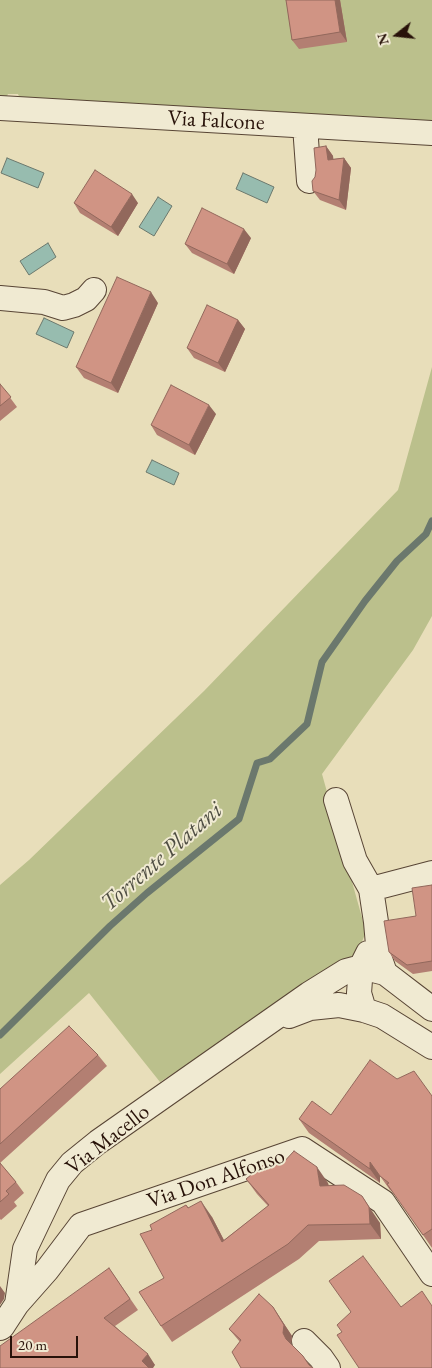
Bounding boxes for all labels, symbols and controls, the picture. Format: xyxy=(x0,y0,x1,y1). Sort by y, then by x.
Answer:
north arrow xyxy=(372,10,422,60)
text: N xyxy=(372,31,393,47)
street label: Via Falcone xyxy=(167,105,265,137)
water label: Torrente Platani xyxy=(95,796,229,918)
street label: Via Macello xyxy=(61,1099,155,1181)
street label: Via Don Alfonso xyxy=(144,1143,288,1215)
scale bar xyxy=(12,1326,80,1358)
text: 20 m xyxy=(18,1335,47,1354)

